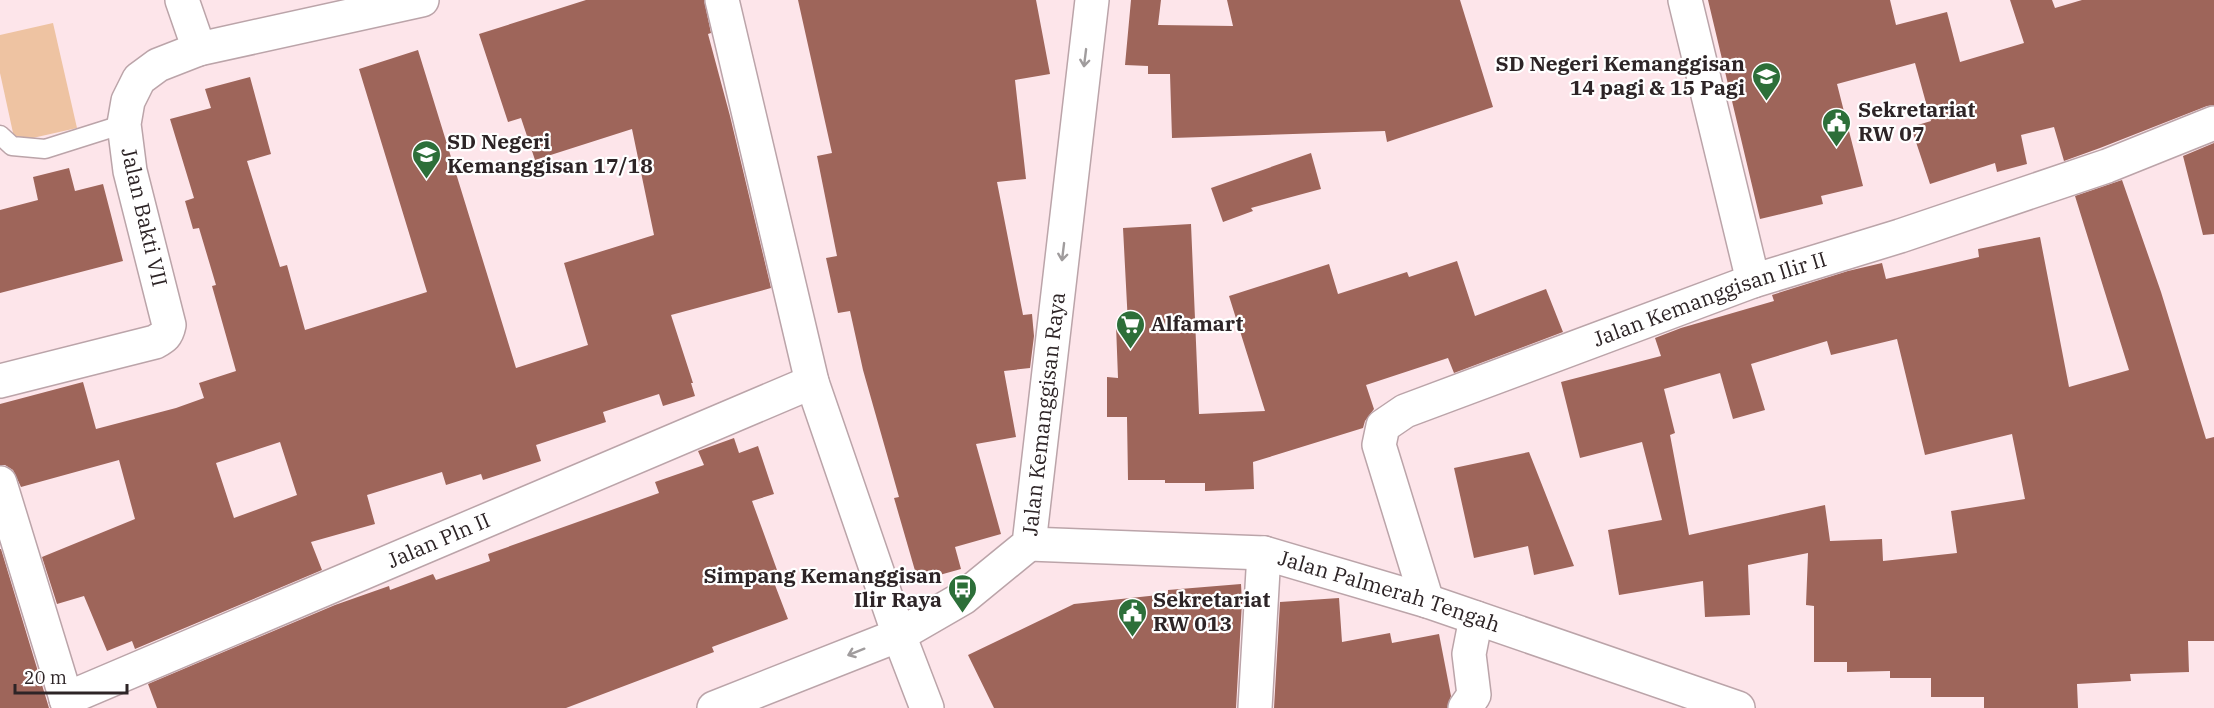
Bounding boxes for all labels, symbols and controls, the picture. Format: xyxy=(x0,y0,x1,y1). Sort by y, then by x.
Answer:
one-way arrow xyxy=(1079,48,1090,68)
place label: SD Negeri Kemanggisan 14 pagi & 15 Pagi xyxy=(1495,49,1745,101)
school or university icon: SD Negeri Kemanggisan 14 pagi & 15 Pagi xyxy=(1750,60,1782,102)
place label: Sekretariat RW 07 xyxy=(1858,95,1976,147)
public building icon: Sekretariat RW 07 xyxy=(1821,106,1853,148)
place label: SD Negeri Kemanggisan 17/18 xyxy=(447,127,653,179)
school or university icon: SD Negeri Kemanggisan 17/18 xyxy=(410,138,442,180)
street label: Jalan Bakti VII xyxy=(115,144,175,289)
one-way arrow xyxy=(1057,241,1068,261)
street label: Jalan Kemanggisan Ilir II xyxy=(1589,244,1830,353)
street label: Jalan Kemanggisan Raya xyxy=(1015,291,1071,537)
supermarket icon: Alfamart xyxy=(1114,308,1146,350)
place label: Alfamart xyxy=(1151,309,1243,337)
street label: Jalan Pln II xyxy=(383,505,494,574)
street label: Jalan Palmerah Tengah xyxy=(1275,543,1504,638)
place label: Simpang Kemanggisan Ilir Raya xyxy=(703,561,942,613)
bus stop icon: Simpang Kemanggisan Ilir Raya xyxy=(947,572,979,614)
place label: Sekretariat RW 013 xyxy=(1153,585,1271,637)
public building icon: Sekretariat RW 013 xyxy=(1116,596,1148,638)
one-way arrow xyxy=(847,647,866,658)
scale bar xyxy=(15,657,128,695)
text: 20 m xyxy=(24,666,67,689)

